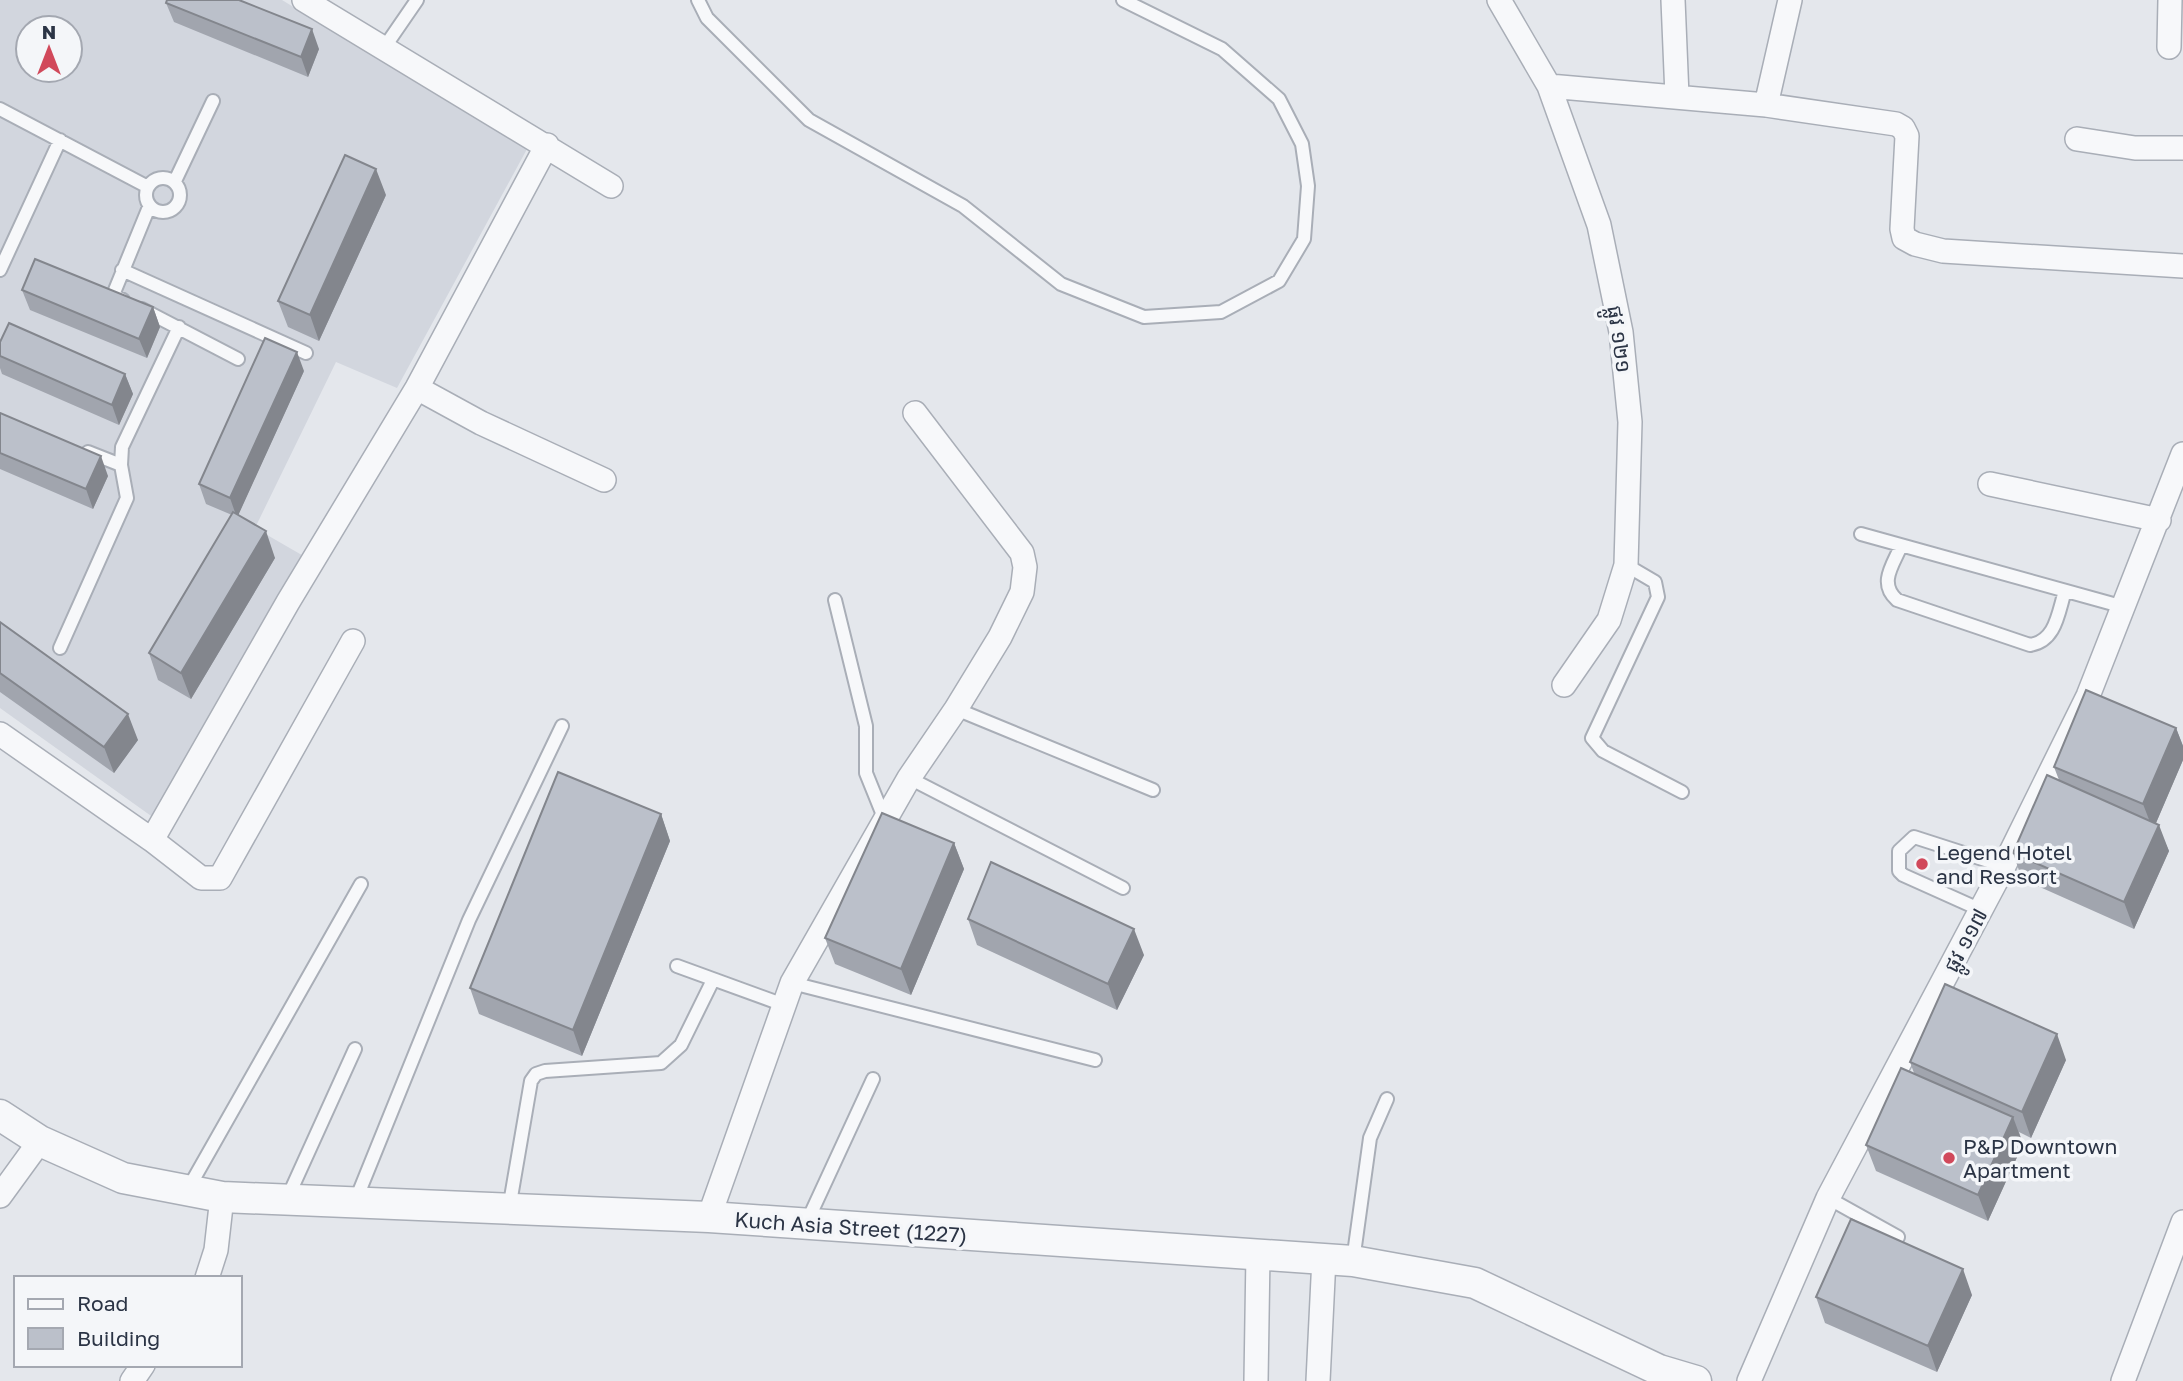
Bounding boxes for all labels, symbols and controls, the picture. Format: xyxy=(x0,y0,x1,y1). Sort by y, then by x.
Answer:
north arrow xyxy=(14,14,84,84)
text: N xyxy=(42,20,56,43)
street label: ផ្លូវ ១២១ xyxy=(1595,304,1638,375)
place label: Legend Hotel and Ressort xyxy=(1936,839,2072,889)
marker: Legend Hotel and Ressort xyxy=(1914,856,1930,872)
street label: ផ្លូវ ១១៧ xyxy=(1937,904,1999,980)
place label: P&P Downtown Apartment xyxy=(1963,1133,2117,1183)
marker: P&P Downtown Apartment xyxy=(1941,1150,1957,1166)
street label: Kuch Asia Street (1227) xyxy=(734,1206,968,1248)
legend xyxy=(14,1276,242,1367)
text: Road xyxy=(77,1290,128,1316)
text: Building xyxy=(77,1325,160,1351)

